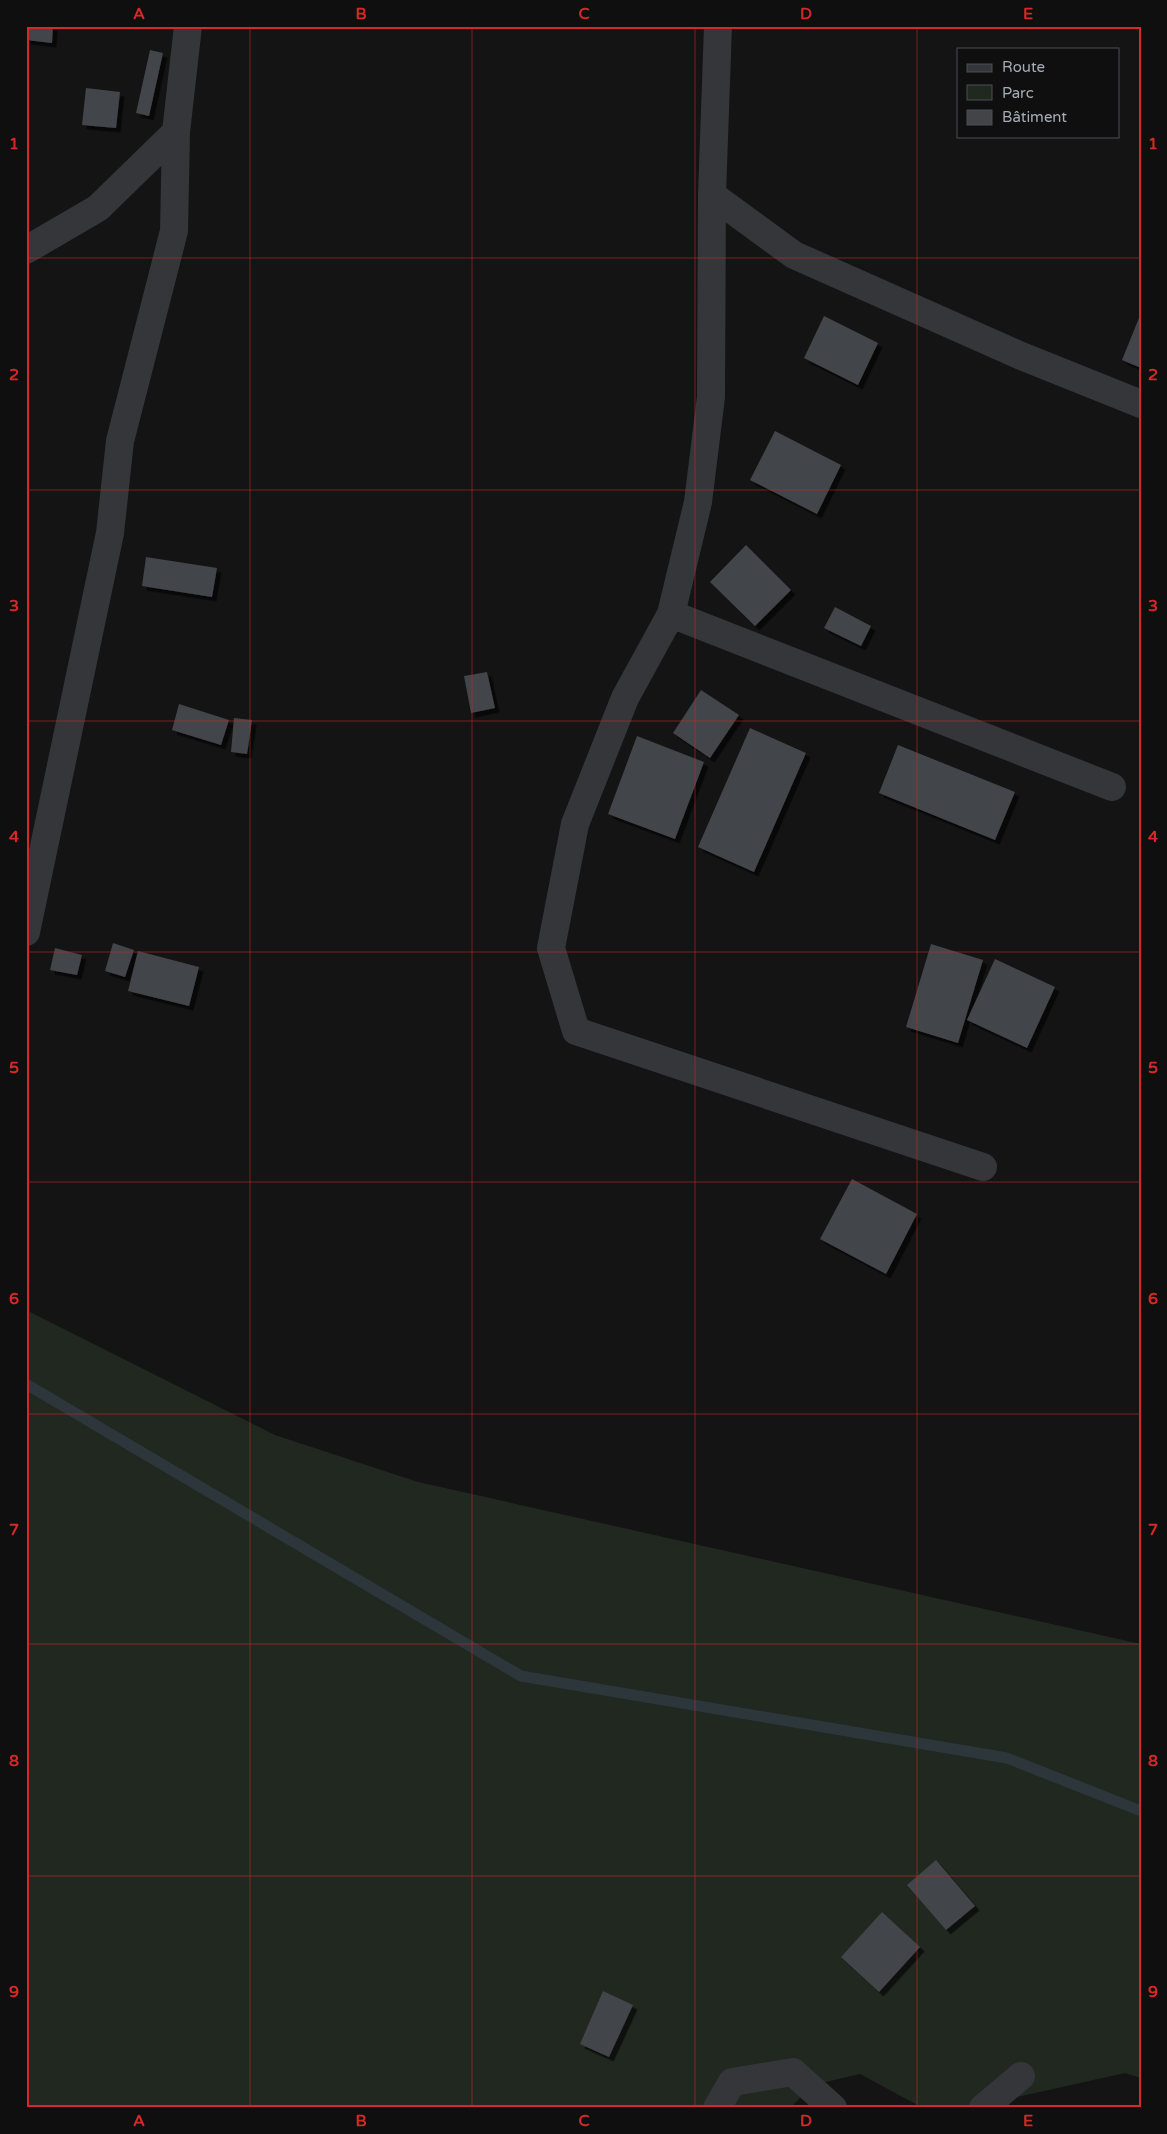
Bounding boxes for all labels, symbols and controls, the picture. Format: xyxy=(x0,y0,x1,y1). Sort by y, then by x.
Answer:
text: A xyxy=(133,4,145,24)
text: B xyxy=(355,4,367,24)
text: C xyxy=(578,4,590,24)
text: D xyxy=(800,4,812,24)
text: E xyxy=(1023,4,1033,24)
legend xyxy=(957,48,1120,138)
text: Route xyxy=(1002,58,1045,76)
text: Parc xyxy=(1002,84,1034,102)
text: Bâtiment xyxy=(1002,108,1067,126)
text: 1 xyxy=(9,134,19,154)
text: 1 xyxy=(1148,134,1158,154)
text: 2 xyxy=(9,365,19,385)
text: 2 xyxy=(1148,365,1158,385)
text: 3 xyxy=(9,596,19,616)
text: 3 xyxy=(1148,596,1158,616)
text: 4 xyxy=(9,827,19,847)
text: 4 xyxy=(1148,827,1158,847)
text: 5 xyxy=(9,1058,19,1078)
text: 5 xyxy=(1148,1058,1158,1078)
text: 6 xyxy=(9,1289,19,1309)
text: 6 xyxy=(1148,1289,1158,1309)
text: 7 xyxy=(9,1520,19,1540)
text: 7 xyxy=(1148,1520,1158,1540)
text: 8 xyxy=(9,1751,19,1771)
text: 8 xyxy=(1148,1751,1158,1771)
text: 9 xyxy=(9,1982,19,2002)
text: 9 xyxy=(1148,1982,1158,2002)
text: A xyxy=(133,2111,145,2131)
text: B xyxy=(355,2111,367,2131)
text: C xyxy=(578,2111,590,2131)
text: D xyxy=(800,2111,812,2131)
text: E xyxy=(1023,2111,1033,2131)

